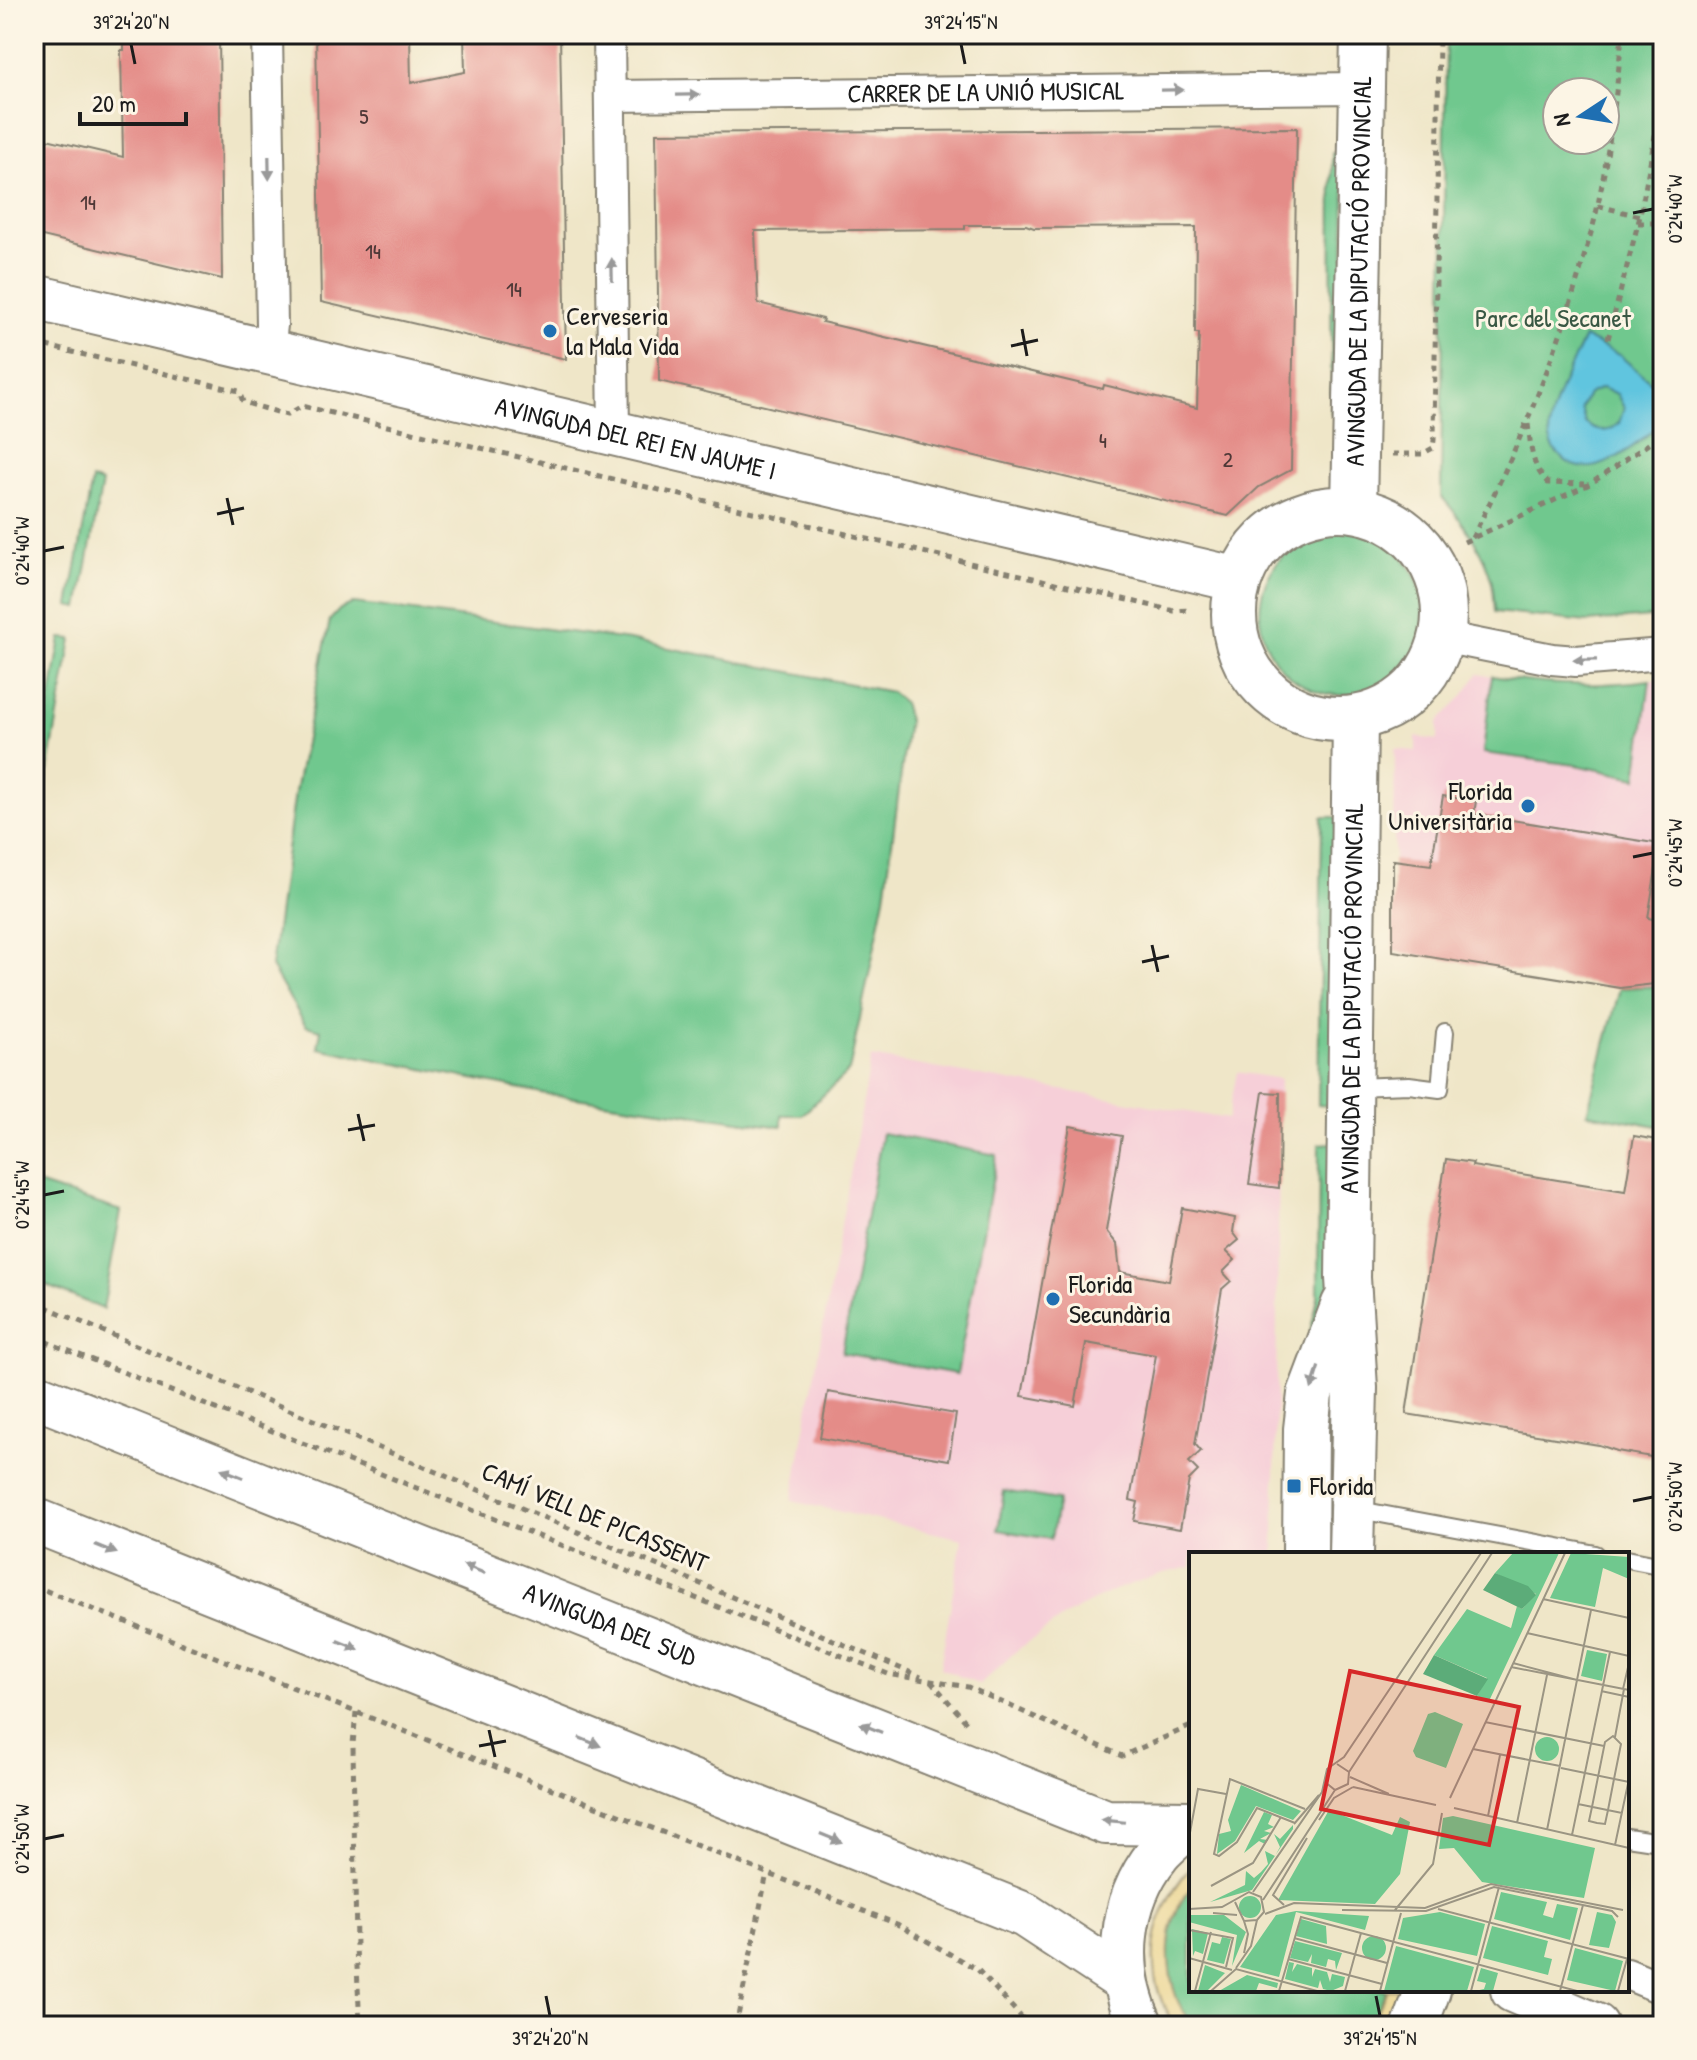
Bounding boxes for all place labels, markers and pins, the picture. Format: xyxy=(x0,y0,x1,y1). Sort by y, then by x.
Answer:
place label: Cerveseria la Mala Vida xyxy=(566,298,679,363)
marker: Cerveseria la Mala Vida xyxy=(541,322,559,340)
place label: Florida Universitària xyxy=(1388,773,1512,838)
marker: Florida Universitària xyxy=(1519,797,1537,815)
place label: Florida Secundària xyxy=(1068,1266,1170,1331)
marker: Florida Secundària xyxy=(1044,1290,1062,1308)
place label: Florida xyxy=(1309,1468,1373,1503)
marker: Florida xyxy=(1285,1477,1303,1495)

